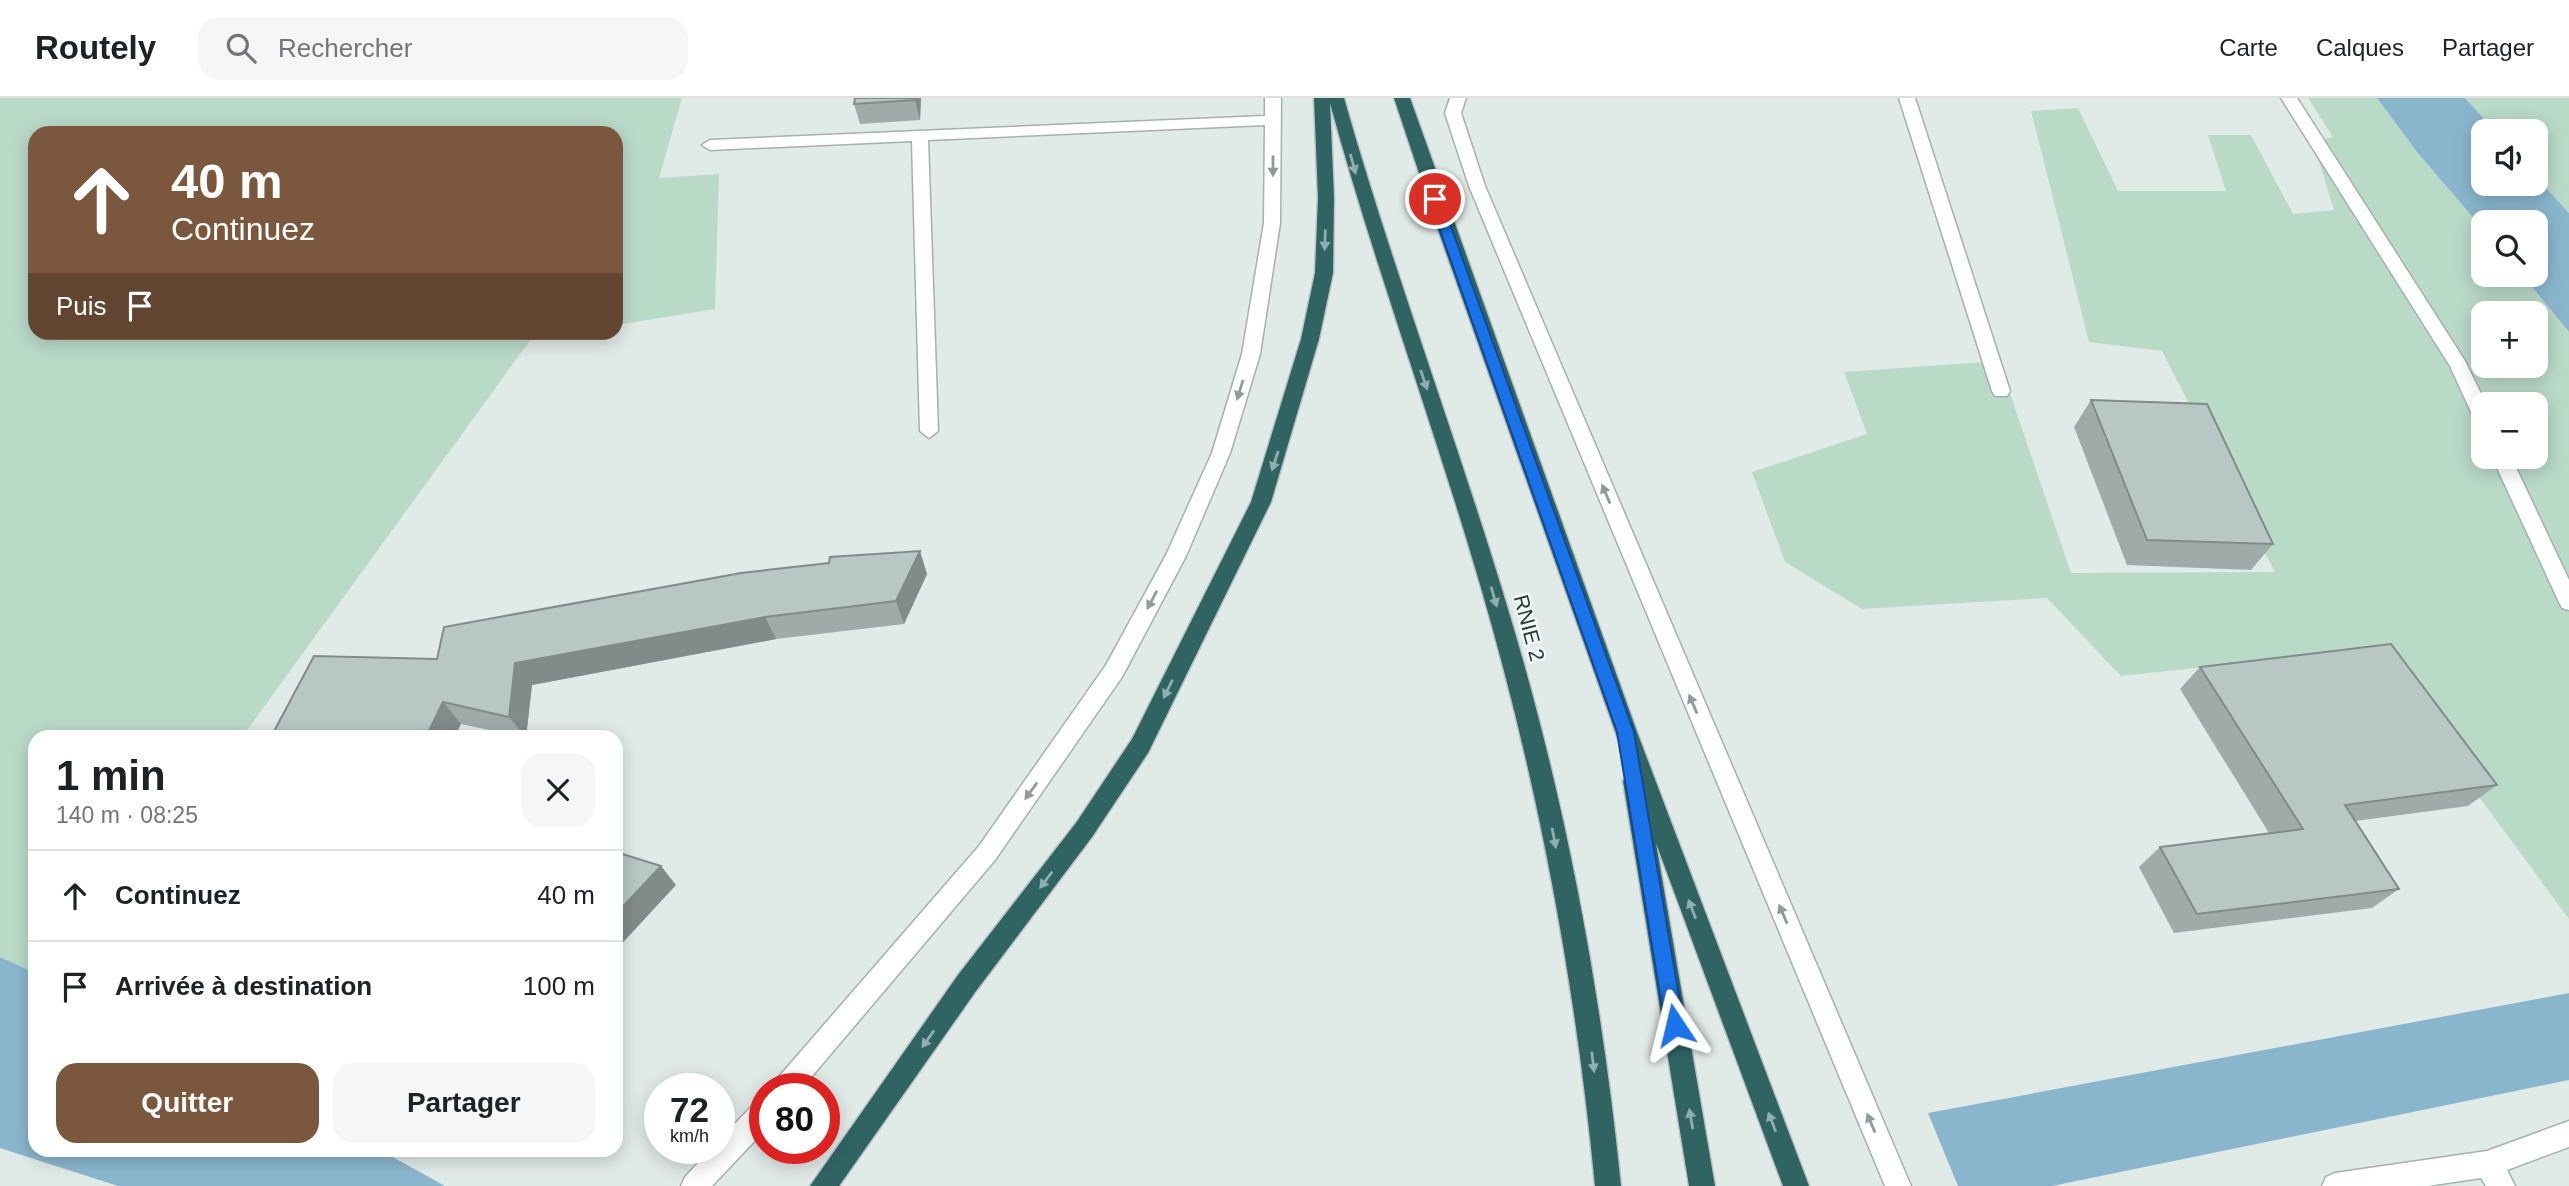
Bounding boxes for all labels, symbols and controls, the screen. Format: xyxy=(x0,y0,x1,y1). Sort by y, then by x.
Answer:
search box xyxy=(198,17,688,80)
text: Routely xyxy=(35,29,156,66)
icon: search xyxy=(222,29,260,67)
text: Rechercher xyxy=(278,33,412,63)
text: Carte xyxy=(2219,34,2278,61)
text: Calques xyxy=(2316,34,2404,61)
text: Partager xyxy=(2442,34,2534,61)
map controls xyxy=(2471,119,2548,469)
button: sound xyxy=(2471,119,2548,196)
icon: ahead xyxy=(56,154,147,245)
text: 40 m xyxy=(171,154,283,208)
one-way arrow xyxy=(1349,154,1359,175)
one-way arrow xyxy=(1267,155,1279,177)
pin xyxy=(1405,169,1465,229)
icon: arrive xyxy=(1416,180,1454,218)
button: search xyxy=(2471,210,2548,287)
text: Continuez xyxy=(171,211,315,247)
one-way arrow xyxy=(1319,229,1331,251)
icon: arrive xyxy=(121,287,159,325)
text: Puis xyxy=(56,291,107,321)
button: + xyxy=(2471,301,2548,378)
one-way arrow xyxy=(1419,370,1430,391)
one-way arrow xyxy=(1234,380,1244,401)
button: − xyxy=(2471,392,2548,469)
one-way arrow xyxy=(1269,450,1280,471)
one-way arrow xyxy=(1600,484,1611,505)
one-way arrow xyxy=(1489,586,1499,607)
one-way arrow xyxy=(1147,590,1158,610)
street label: RNIE 2 xyxy=(1510,592,1549,664)
one-way arrow xyxy=(1163,679,1174,699)
one-way arrow xyxy=(1688,694,1699,715)
text: 1 min xyxy=(56,752,166,799)
button: close xyxy=(521,753,595,827)
one-way arrow xyxy=(1024,782,1038,800)
text: 140 m · 08:25 xyxy=(56,802,198,828)
one-way arrow xyxy=(1548,827,1559,849)
one-way arrow xyxy=(1039,870,1053,889)
icon: ahead xyxy=(56,877,94,915)
text: Continuez xyxy=(115,880,241,910)
text: 40 m xyxy=(537,880,595,910)
one-way arrow xyxy=(1686,899,1697,920)
one-way arrow xyxy=(1777,903,1788,924)
icon: arrive xyxy=(56,968,94,1006)
text: Arrivée à destination xyxy=(115,971,372,1001)
text: 100 m xyxy=(523,971,595,1001)
position arrow xyxy=(1638,988,1712,1062)
one-way arrow xyxy=(921,1030,935,1048)
one-way arrow xyxy=(1587,1051,1598,1073)
button: Quitter xyxy=(56,1063,319,1143)
button: Partager xyxy=(333,1063,595,1143)
speed limit sign: 80 xyxy=(749,1073,840,1164)
text: 72 xyxy=(670,1090,709,1129)
one-way arrow xyxy=(1685,1108,1696,1130)
one-way arrow xyxy=(1766,1112,1777,1133)
one-way arrow xyxy=(1865,1113,1877,1133)
text: km/h xyxy=(670,1126,709,1146)

